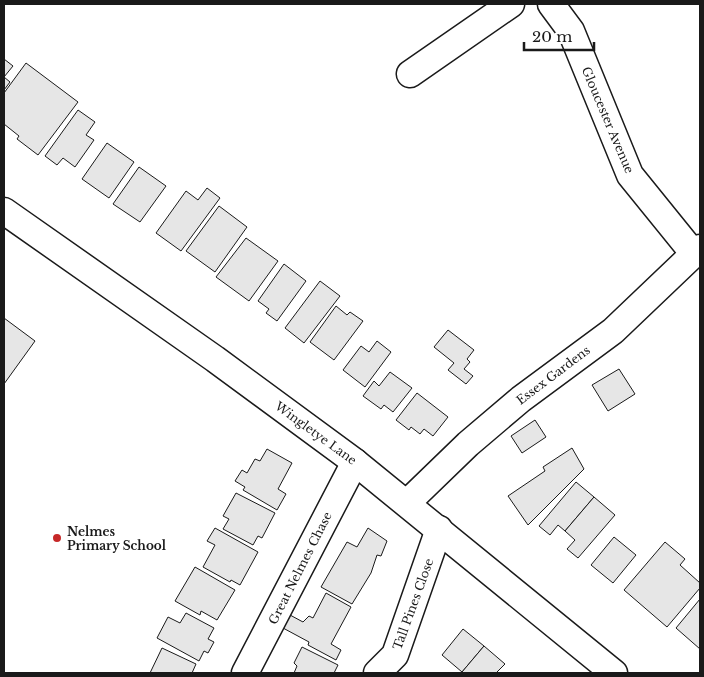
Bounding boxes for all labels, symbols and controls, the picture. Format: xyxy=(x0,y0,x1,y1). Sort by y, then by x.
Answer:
scale bar xyxy=(524,20,594,52)
text: 20 m xyxy=(532,27,572,46)
street label: Gloucester Avenue xyxy=(579,64,637,176)
street label: Essex Gardens xyxy=(513,342,593,408)
street label: Wingletye Lane xyxy=(271,398,360,468)
street label: Great Nelmes Chase xyxy=(265,509,335,627)
place label: Nelmes Primary School xyxy=(67,524,167,553)
marker: Nelmes Primary School xyxy=(51,532,63,544)
street label: Tall Pines Close xyxy=(389,556,437,652)

